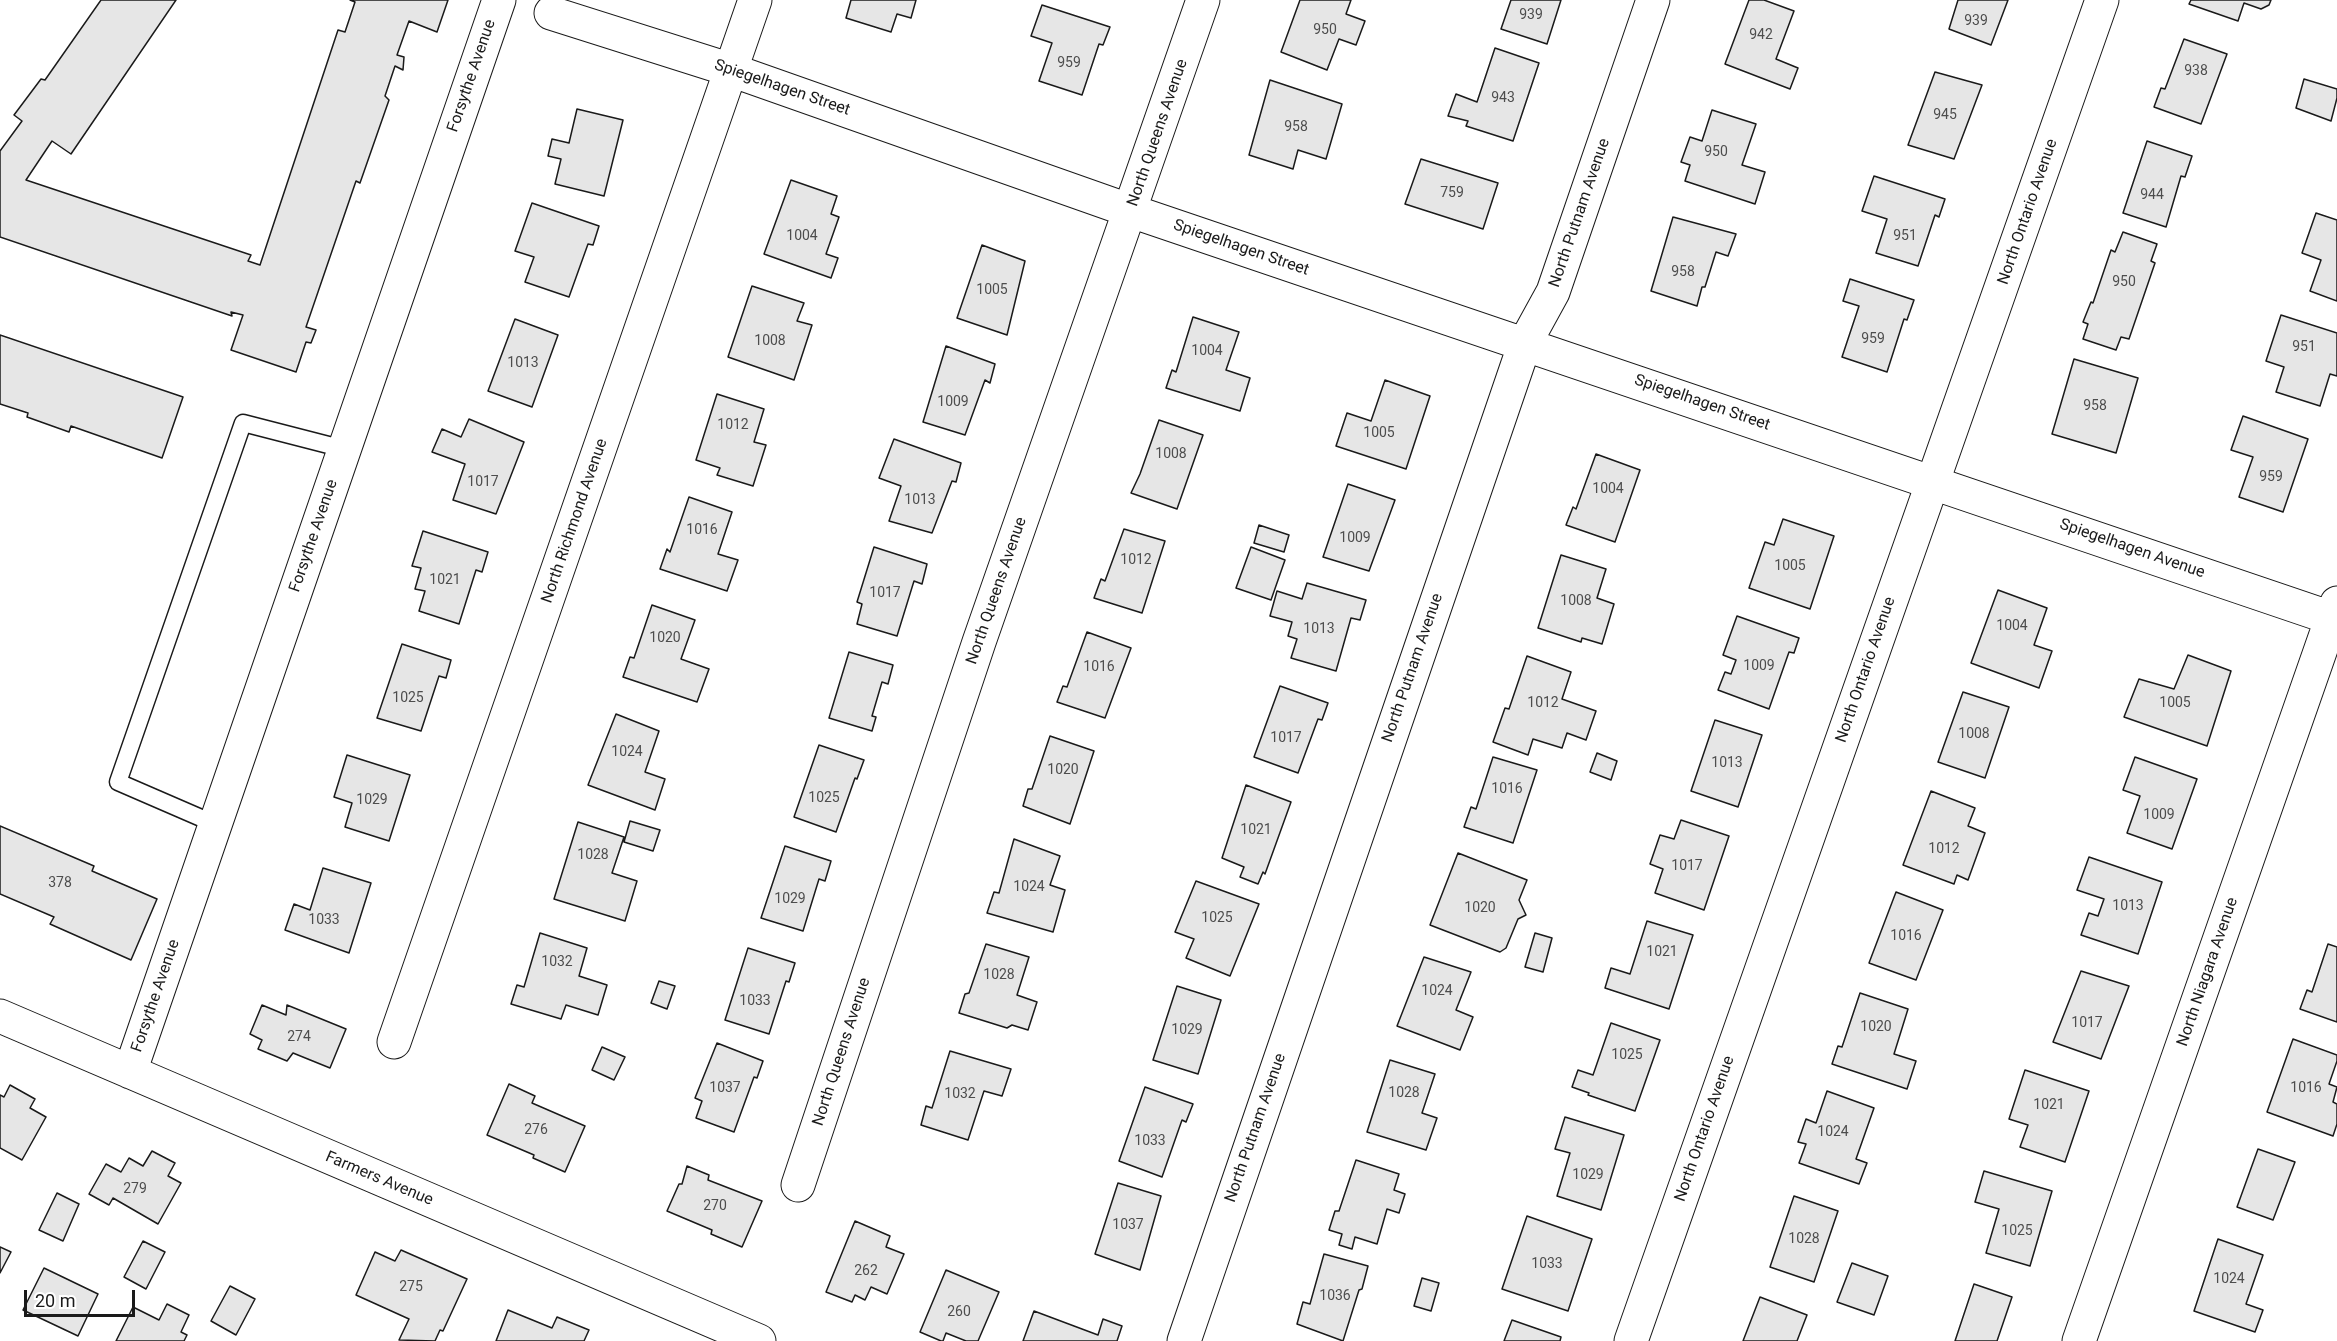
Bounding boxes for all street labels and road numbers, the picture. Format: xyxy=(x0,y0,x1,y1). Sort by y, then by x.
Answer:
street label: Forsythe Avenue xyxy=(444,17,500,135)
street label: Spiegelhagen Street xyxy=(712,56,852,120)
street label: North Queens Avenue xyxy=(1124,57,1192,209)
street label: North Putnam Avenue xyxy=(1545,136,1615,290)
street label: North Ontario Avenue xyxy=(1994,137,2062,287)
street label: Spiegelhagen Street xyxy=(1171,216,1311,280)
street label: Spiegelhagen Street xyxy=(1632,371,1772,435)
street label: North Richmond Avenue xyxy=(538,436,612,606)
street label: Forsythe Avenue xyxy=(286,477,342,595)
street label: North Queens Avenue xyxy=(963,515,1031,667)
street label: Spiegelhagen Avenue xyxy=(2057,515,2207,583)
street label: North Putnam Avenue xyxy=(1378,591,1448,745)
street label: North Ontario Avenue xyxy=(1832,595,1900,745)
street label: North Niagara Avenue xyxy=(2174,895,2242,1049)
street label: Forsythe Avenue xyxy=(128,937,184,1055)
street label: North Queens Avenue xyxy=(809,976,875,1128)
street label: North Putnam Avenue xyxy=(1221,1051,1291,1205)
street label: North Ontario Avenue xyxy=(1671,1054,1739,1204)
street label: Farmers Avenue xyxy=(322,1148,436,1210)

